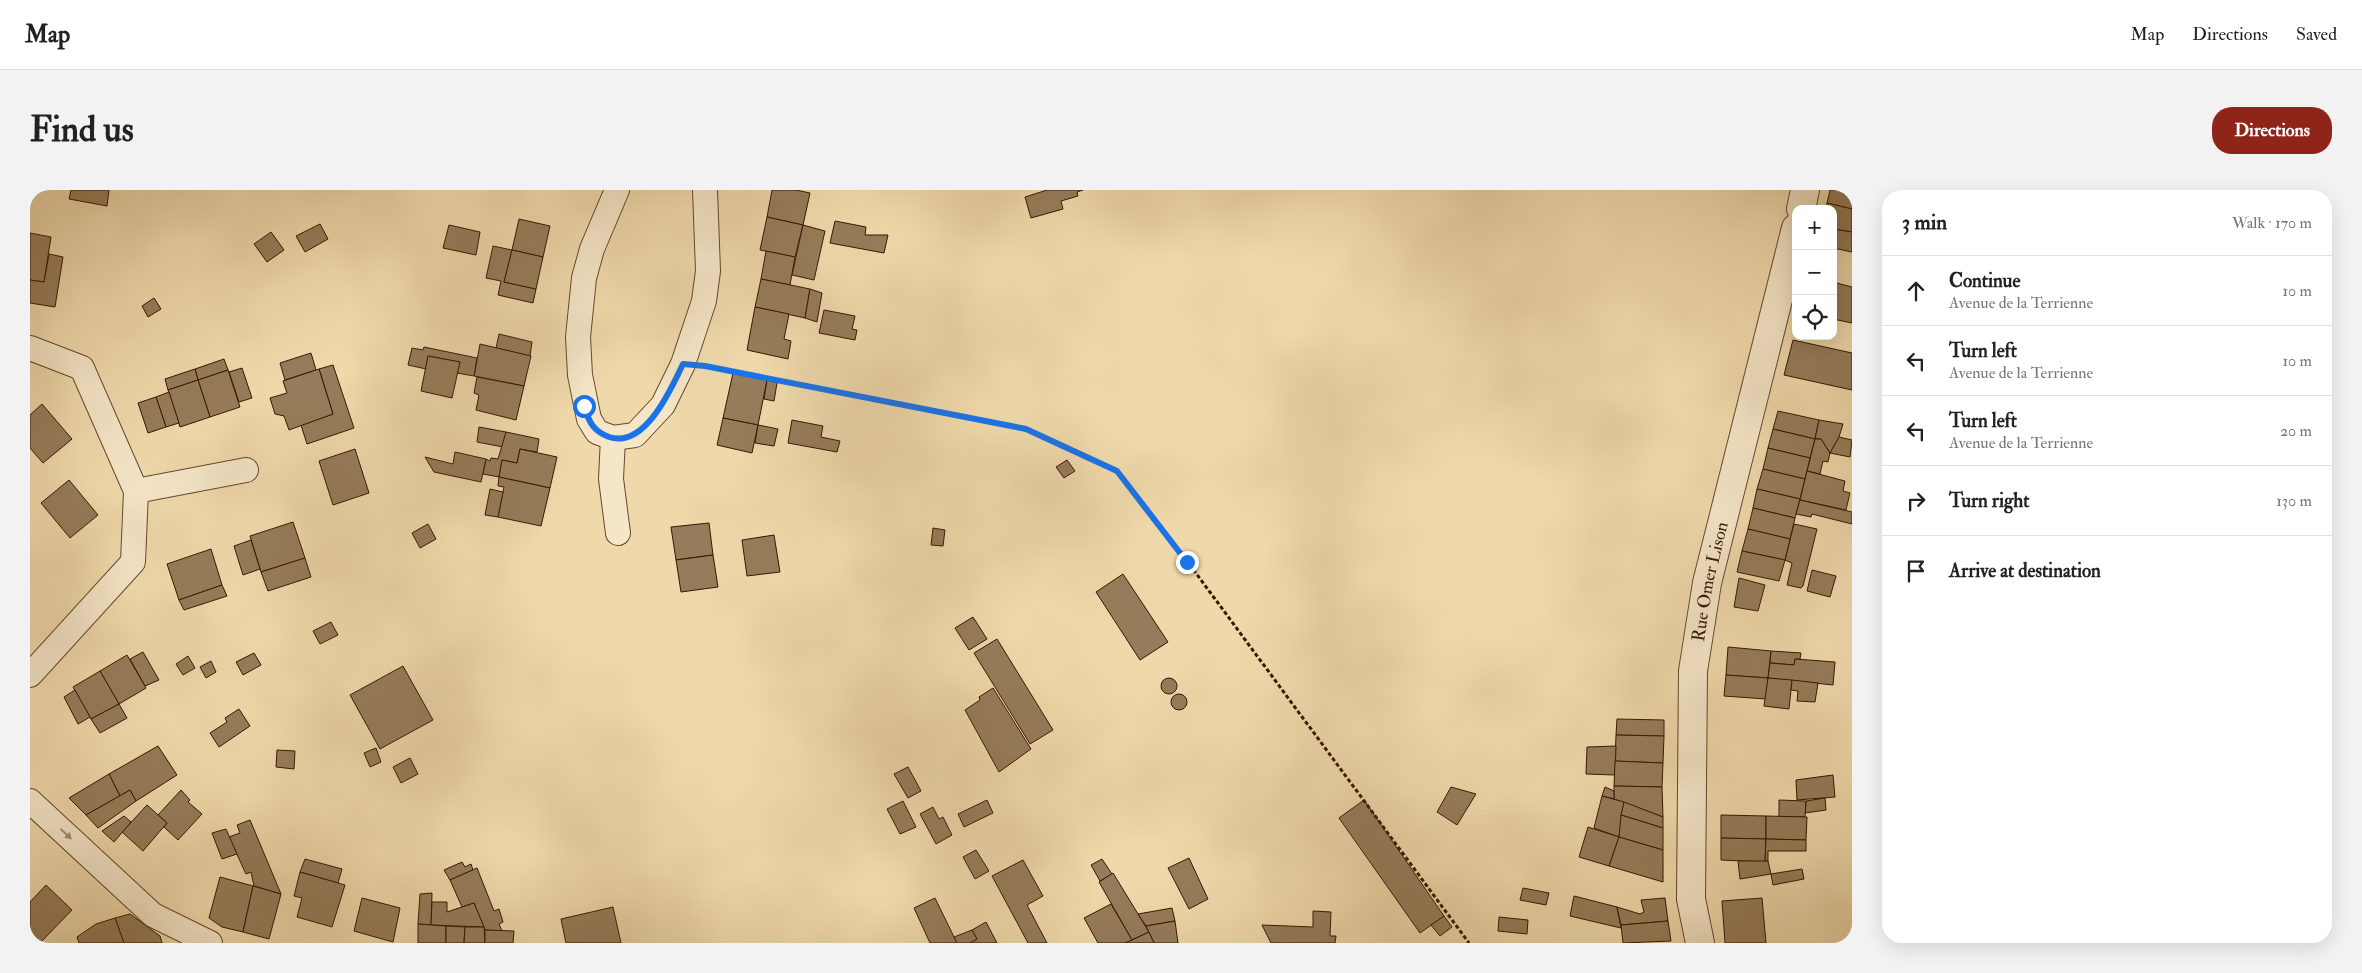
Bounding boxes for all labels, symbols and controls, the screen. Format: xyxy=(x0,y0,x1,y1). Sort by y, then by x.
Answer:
text: Map xyxy=(25,19,70,50)
text: Map xyxy=(2131,23,2164,46)
text: Directions xyxy=(2192,23,2268,46)
text: Saved xyxy=(2296,23,2337,46)
button: Directions xyxy=(2212,107,2332,154)
text: Find us xyxy=(30,108,134,152)
map controls xyxy=(1792,205,1837,340)
button: + xyxy=(1792,205,1837,250)
text: 3 min xyxy=(1902,209,1947,236)
text: Walk · 170 m xyxy=(2232,213,2312,233)
button: − xyxy=(1792,250,1837,295)
text: Continue xyxy=(1949,269,2020,293)
icon: ahead xyxy=(1902,277,1930,305)
text: 10 m xyxy=(2282,281,2312,301)
text: Avenue de la Terrienne xyxy=(1949,293,2093,313)
button: locate xyxy=(1792,295,1837,340)
text: Turn left xyxy=(1949,339,2017,363)
icon: left xyxy=(1902,347,1930,375)
text: 10 m xyxy=(2282,351,2312,371)
text: Avenue de la Terrienne xyxy=(1949,363,2093,383)
route start xyxy=(573,395,596,418)
text: Turn left xyxy=(1949,409,2017,433)
icon: left xyxy=(1902,417,1930,445)
text: 20 m xyxy=(2280,421,2312,441)
text: Avenue de la Terrienne xyxy=(1949,433,2093,453)
icon: right xyxy=(1902,487,1930,515)
text: Turn right xyxy=(1949,489,2029,513)
text: 130 m xyxy=(2276,491,2312,511)
street label: Rue Omer Lison xyxy=(1687,519,1734,643)
route end xyxy=(1176,551,1199,574)
icon: arrive xyxy=(1902,557,1930,585)
text: Arrive at destination xyxy=(1949,559,2101,583)
one-way arrow xyxy=(59,828,71,840)

